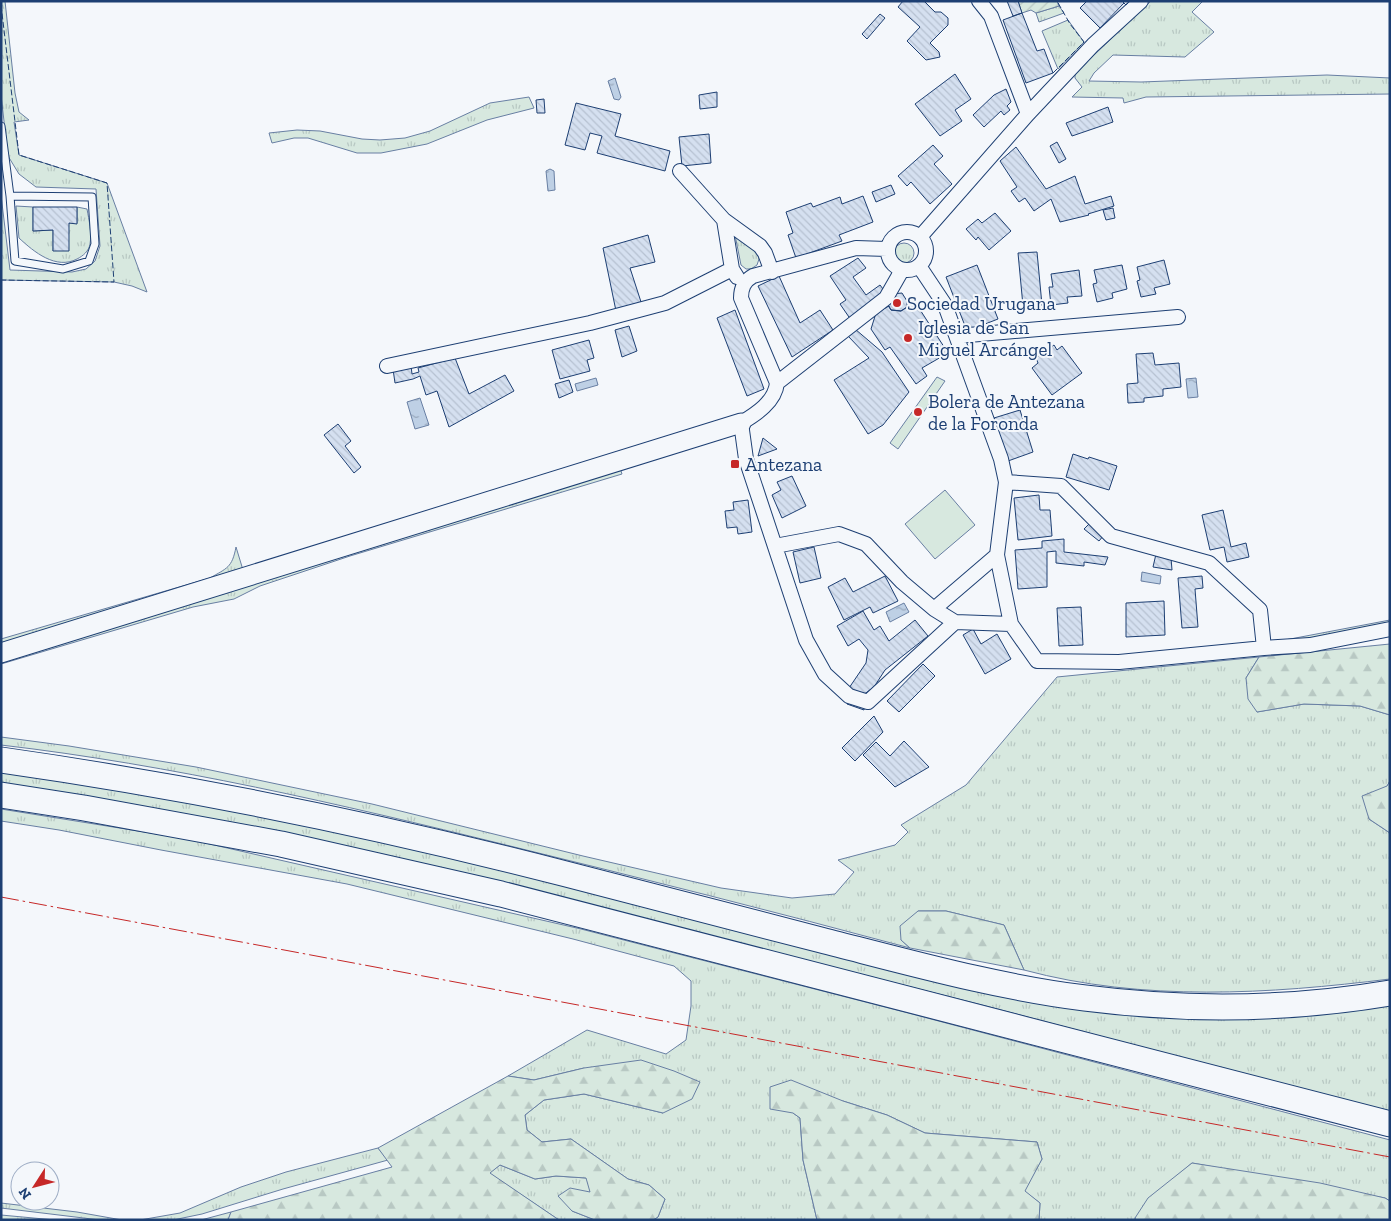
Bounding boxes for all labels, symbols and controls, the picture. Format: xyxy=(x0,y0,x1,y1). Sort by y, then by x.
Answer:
place label: Sociedad Urugana xyxy=(907,292,1056,315)
marker: Sociedad Urugana xyxy=(891,297,903,309)
place label: Iglesia de San Miguel Arcángel xyxy=(918,316,1052,361)
marker: Iglesia de San Miguel Arcángel xyxy=(902,332,914,344)
place label: Bolera de Antezana de la Foronda xyxy=(928,390,1085,435)
marker: Bolera de Antezana de la Foronda xyxy=(912,406,924,418)
place label: Antezana xyxy=(745,453,822,476)
marker: Antezana xyxy=(729,458,741,470)
north arrow xyxy=(10,1161,60,1211)
text: N xyxy=(15,1184,35,1203)

